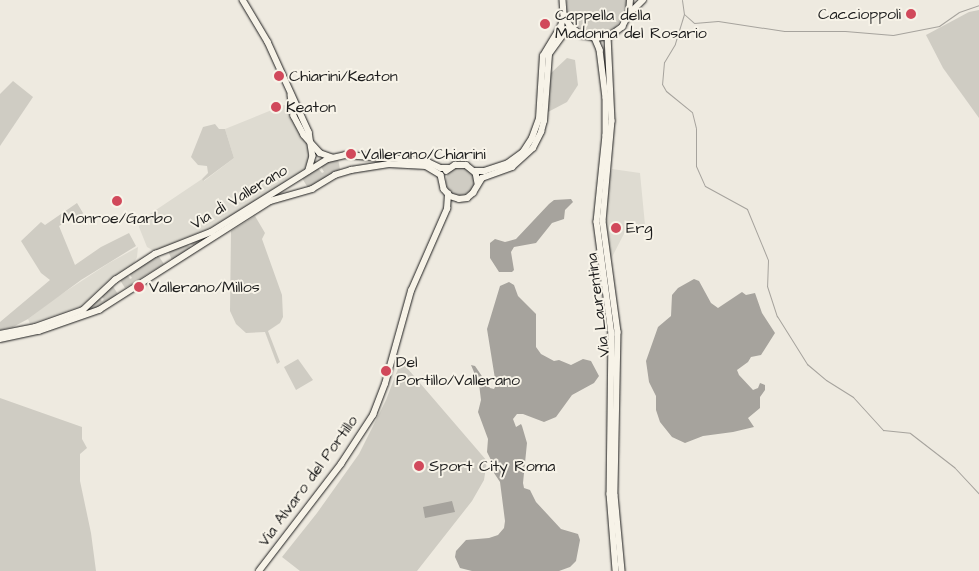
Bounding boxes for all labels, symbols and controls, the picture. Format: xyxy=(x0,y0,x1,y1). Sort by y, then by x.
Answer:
place label: Caccioppoli xyxy=(818,4,901,24)
place label: Cappella della Madonna del Rosario xyxy=(555,5,707,43)
marker: Caccioppoli xyxy=(905,8,917,20)
marker: Cappella della Madonna del Rosario xyxy=(539,18,551,30)
place label: Chiarini/Keaton xyxy=(289,66,398,86)
marker: Chiarini/Keaton xyxy=(273,70,285,82)
place label: Keaton xyxy=(286,97,336,117)
marker: Keaton xyxy=(270,101,282,113)
place label: Vallerano/Chiarini xyxy=(361,144,486,164)
marker: Vallerano/Chiarini xyxy=(345,148,357,160)
street label: Via di Vallerano xyxy=(187,160,291,234)
marker: Monroe/Garbo xyxy=(111,195,123,207)
place label: Monroe/Garbo xyxy=(62,208,172,228)
place label: Erg xyxy=(626,218,653,238)
marker: Erg xyxy=(610,222,622,234)
street label: Via Laurentina xyxy=(582,252,614,358)
place label: Vallerano/Millos xyxy=(149,277,260,297)
marker: Vallerano/Millos xyxy=(133,281,145,293)
place label: Del Portillo/Vallerano xyxy=(396,352,520,390)
marker: Del Portillo/Vallerano xyxy=(380,365,392,377)
street label: Via Alvaro del Portillo xyxy=(254,412,362,550)
place label: Sport City Roma xyxy=(429,456,555,476)
marker: Sport City Roma xyxy=(413,460,425,472)

